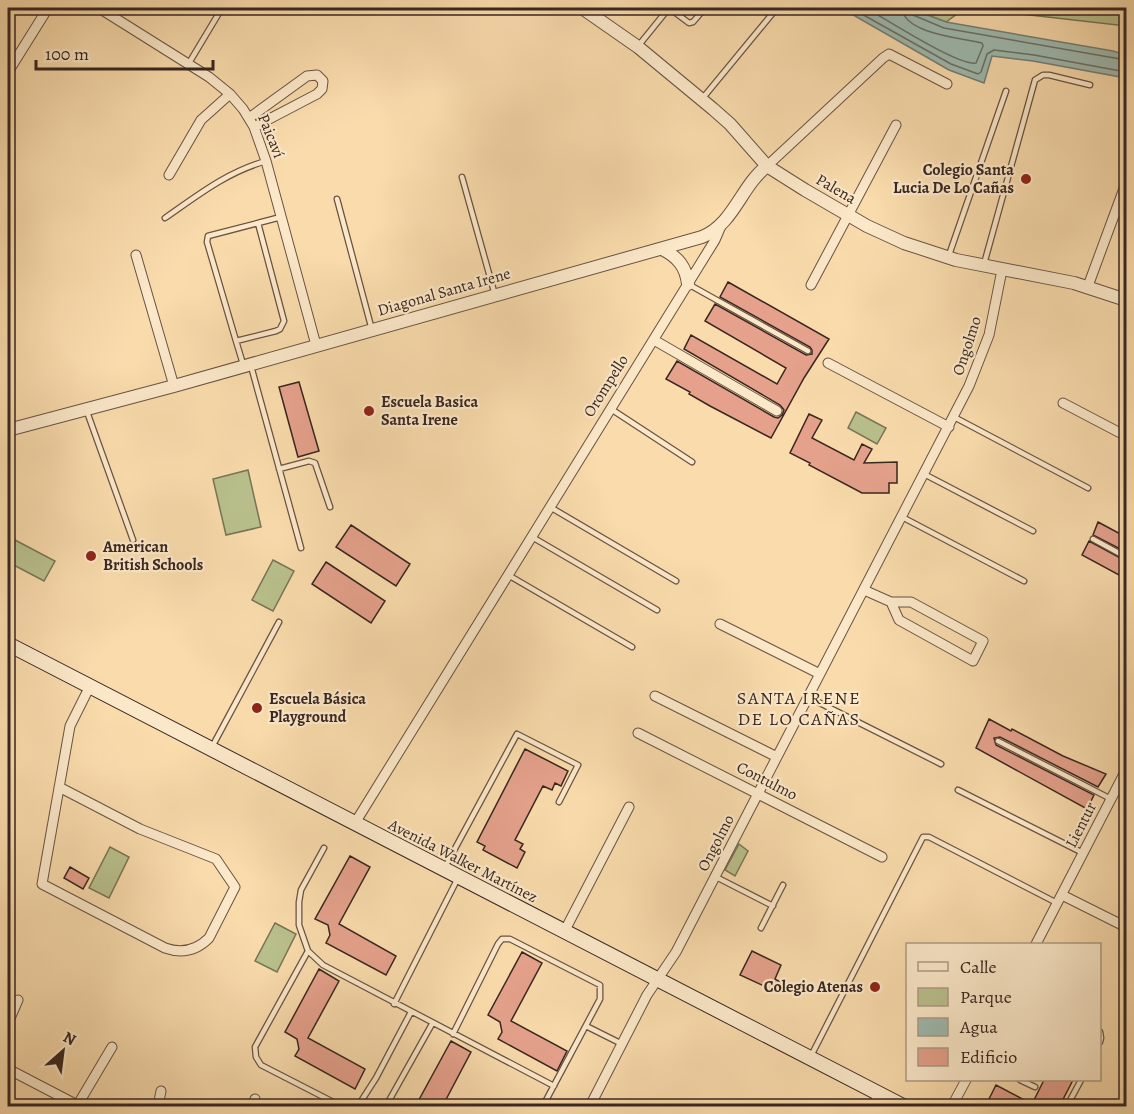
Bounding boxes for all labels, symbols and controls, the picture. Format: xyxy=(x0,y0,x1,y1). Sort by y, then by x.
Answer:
scale bar xyxy=(36,33,213,71)
text: 100 m xyxy=(45,42,89,66)
street label: Paicaví xyxy=(252,111,290,161)
place label: Colegio Santa Lucia De Lo Cañas xyxy=(893,159,1014,199)
street label: Palena xyxy=(812,169,861,210)
marker: Colegio Santa Lucia De Lo Cañas xyxy=(1019,172,1033,186)
street label: Diagonal Santa Irene xyxy=(375,262,513,322)
street label: Ongolmo xyxy=(947,314,987,378)
street label: Orompello xyxy=(578,351,634,421)
place label: Escuela Basica Santa Irene xyxy=(381,391,478,431)
marker: Escuela Basica Santa Irene xyxy=(362,404,376,418)
place label: American British Schools xyxy=(102,536,203,576)
marker: American British Schools xyxy=(84,549,98,563)
district label: SANTA IRENE DE LO CAÑAS xyxy=(737,686,861,731)
place label: Escuela Básica Playground xyxy=(269,688,366,728)
marker: Escuela Básica Playground xyxy=(250,701,264,715)
street label: Contulmo xyxy=(733,756,801,806)
street label: Lientur xyxy=(1060,798,1102,852)
street label: Ongolmo xyxy=(692,811,740,875)
street label: Avenida Walker Martínez xyxy=(384,813,541,908)
legend xyxy=(906,943,1101,1081)
text: Calle xyxy=(960,955,997,979)
place label: Colegio Atenas xyxy=(764,976,863,998)
marker: Colegio Atenas xyxy=(868,980,882,994)
text: Parque xyxy=(960,985,1012,1009)
text: Agua xyxy=(959,1015,998,1039)
north arrow xyxy=(33,1021,93,1081)
text: N xyxy=(59,1026,80,1051)
text: Edificio xyxy=(960,1045,1017,1069)

